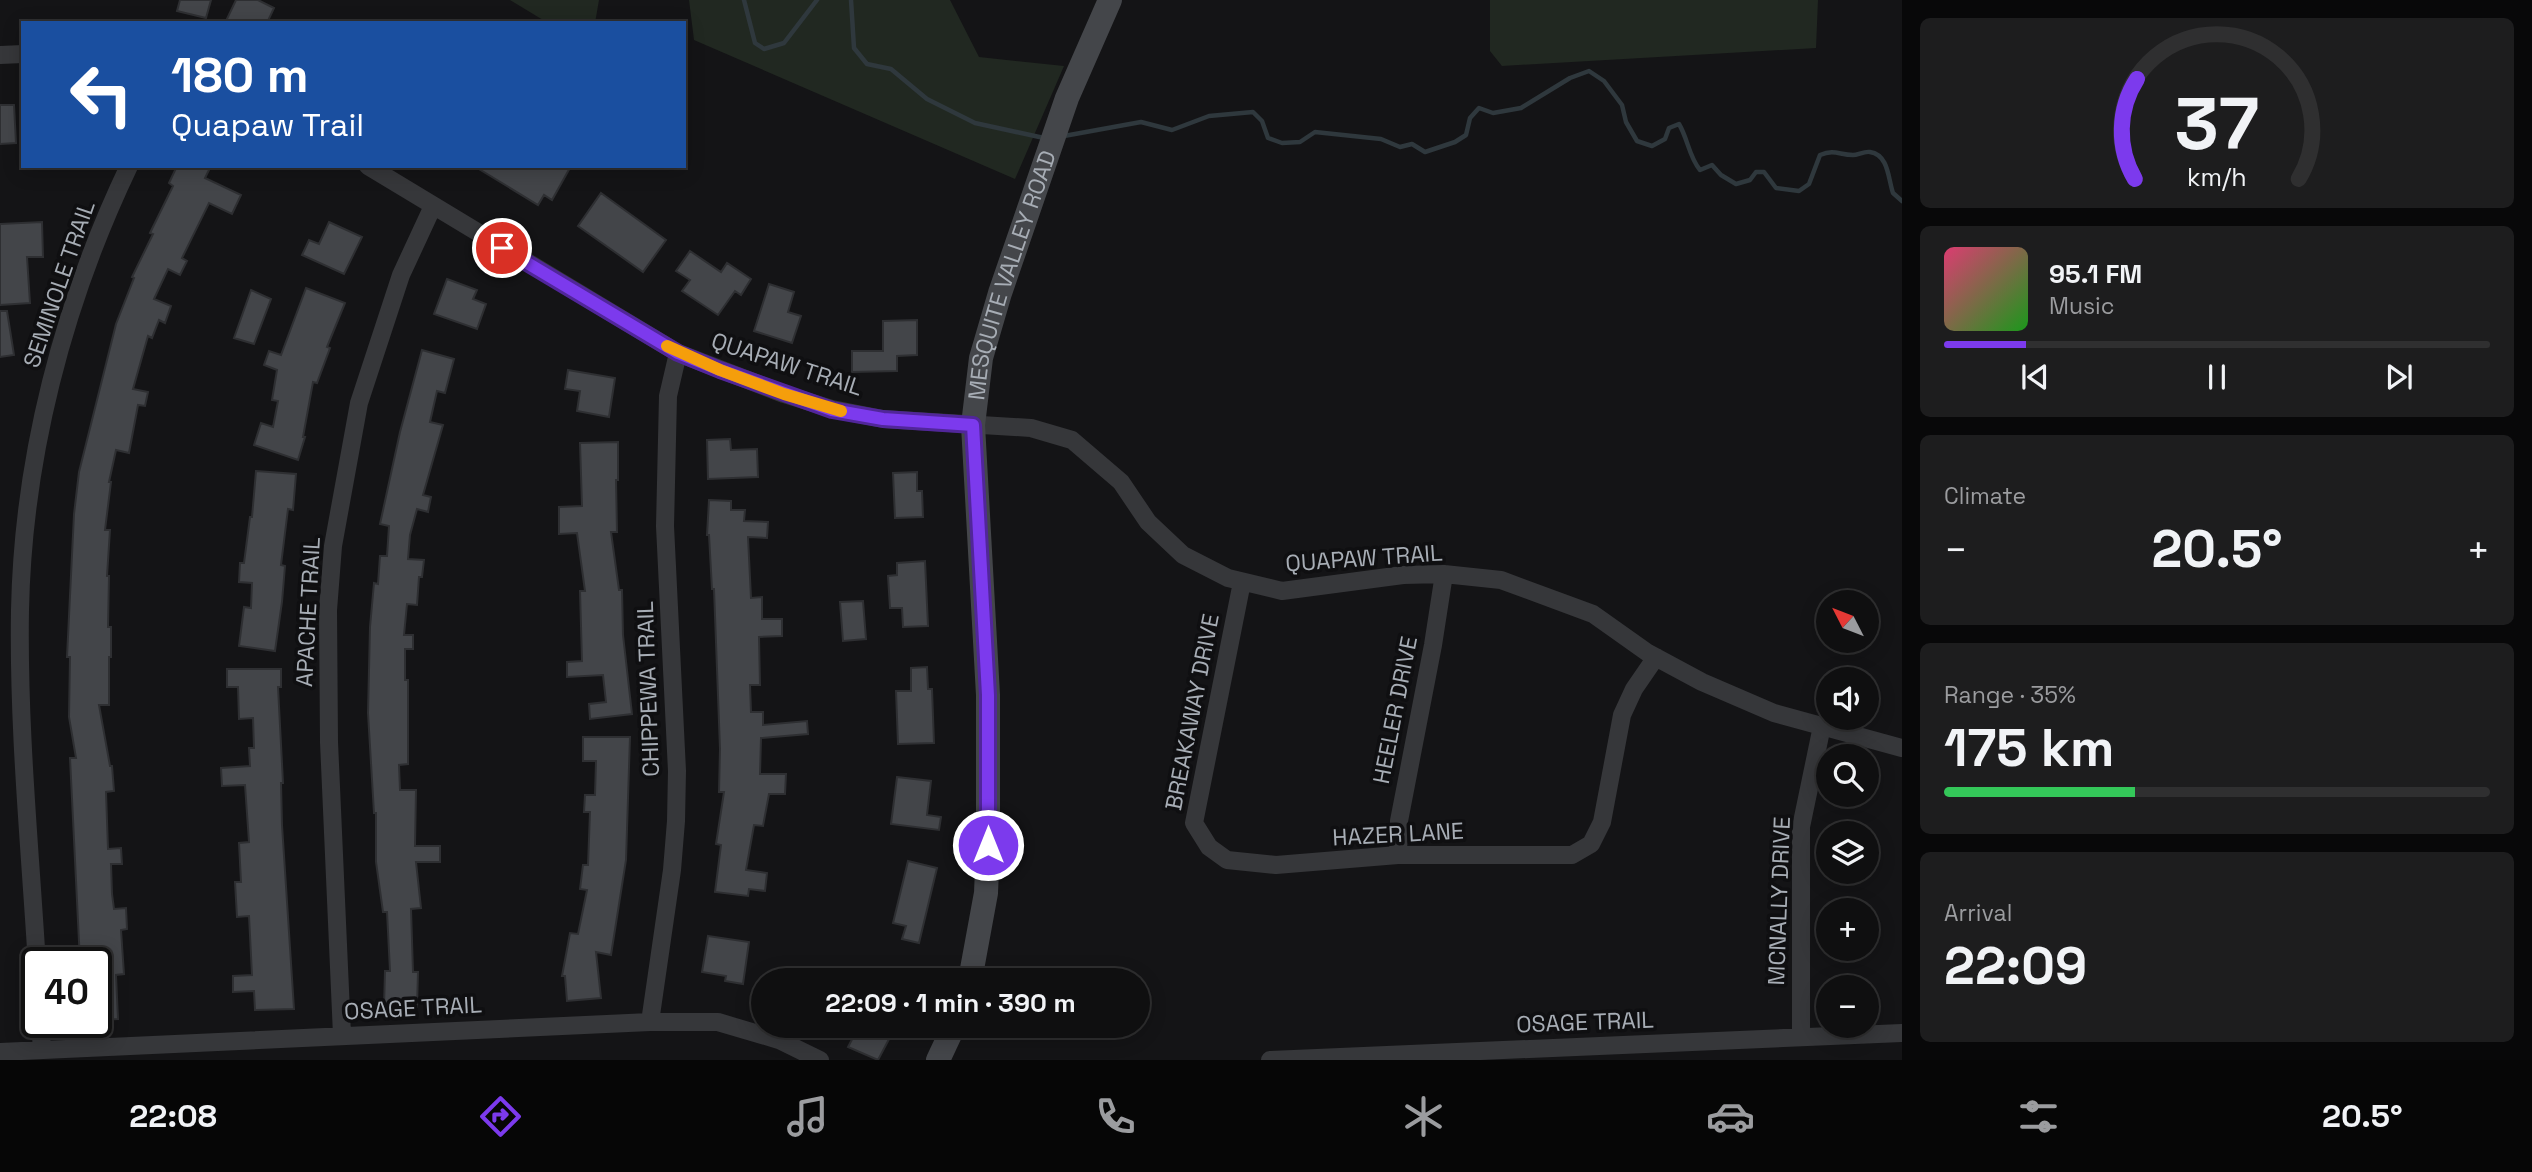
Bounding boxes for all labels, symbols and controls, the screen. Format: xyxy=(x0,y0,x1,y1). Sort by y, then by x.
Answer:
text: 180 m xyxy=(171,44,309,106)
icon: left xyxy=(56,49,147,140)
text: 37 xyxy=(2175,78,2259,171)
text: Quapaw Trail xyxy=(171,105,364,145)
street label: MESQUITE VALLEY ROAD xyxy=(961,146,1063,402)
text: km/h xyxy=(2187,161,2247,193)
street label: SEMINOLE TRAIL xyxy=(16,197,102,371)
pin xyxy=(472,218,532,278)
icon: arrive xyxy=(483,229,521,267)
text: 95.1 FM xyxy=(2049,257,2142,291)
text: Music xyxy=(2049,291,2114,321)
street label: QUAPAW TRAIL xyxy=(708,325,866,403)
icon: previous xyxy=(2016,358,2054,396)
icon: pause xyxy=(2198,358,2236,396)
icon: next xyxy=(2380,358,2418,396)
text: Climate xyxy=(1944,481,2026,511)
text: 20.5° xyxy=(2151,516,2283,582)
text: − xyxy=(1944,526,1968,574)
text: + xyxy=(2466,526,2490,574)
street label: APACHE TRAIL xyxy=(289,536,327,688)
street label: QUAPAW TRAIL xyxy=(1285,538,1443,578)
north arrow xyxy=(1816,590,1880,653)
map controls xyxy=(1816,590,1879,1038)
street label: CHIPPEWA TRAIL xyxy=(630,601,666,777)
street label: BREAKAWAY DRIVE xyxy=(1158,611,1226,813)
street label: HEELER DRIVE xyxy=(1366,634,1424,786)
button: sound xyxy=(1816,667,1879,730)
text: Range · 35% xyxy=(1944,680,2076,710)
text: 175 km xyxy=(1944,715,2114,781)
button: search xyxy=(1816,744,1879,807)
position arrow xyxy=(951,808,1025,882)
street label: HAZER LANE xyxy=(1332,816,1464,852)
street label: MCNALLY DRIVE xyxy=(1761,816,1797,986)
button: layers xyxy=(1816,821,1879,884)
button: + xyxy=(1816,898,1879,961)
text: Arrival xyxy=(1944,898,2012,928)
text: 22:09 xyxy=(1944,933,2087,999)
speed limit sign: 40 xyxy=(21,947,112,1038)
button: − xyxy=(1816,975,1879,1038)
text: 22:09 · 1 min · 390 m xyxy=(825,986,1076,1020)
street label: OSAGE TRAIL xyxy=(343,989,483,1027)
street label: OSAGE TRAIL xyxy=(1516,1005,1654,1039)
icon: directions xyxy=(476,1092,525,1141)
icon: music xyxy=(783,1092,832,1141)
icon: phone xyxy=(1091,1092,1140,1141)
icon: climate xyxy=(1399,1092,1448,1141)
icon: car xyxy=(1706,1092,1755,1141)
icon: filters xyxy=(2014,1092,2063,1141)
text: 22:08 xyxy=(129,1096,217,1136)
text: 20.5° xyxy=(2322,1096,2403,1136)

